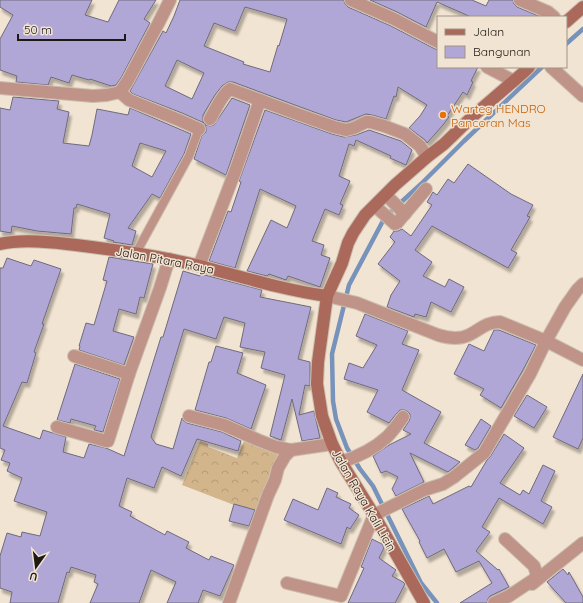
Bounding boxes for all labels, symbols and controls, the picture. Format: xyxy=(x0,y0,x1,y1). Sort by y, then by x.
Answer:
scale bar xyxy=(18,16,125,42)
legend xyxy=(437,16,567,68)
text: 50 m xyxy=(24,22,52,37)
text: Jalan xyxy=(473,24,504,39)
text: Bangunan xyxy=(473,44,530,59)
place label: Warteg HENDRO Pancoran Mas xyxy=(451,101,546,130)
marker: Warteg HENDRO Pancoran Mas xyxy=(438,110,448,120)
street label: Jalan Pitara Raya xyxy=(115,243,215,277)
street label: Jalan Raya Kali Licin xyxy=(329,446,399,554)
north arrow xyxy=(16,547,56,587)
text: U xyxy=(28,569,39,584)

